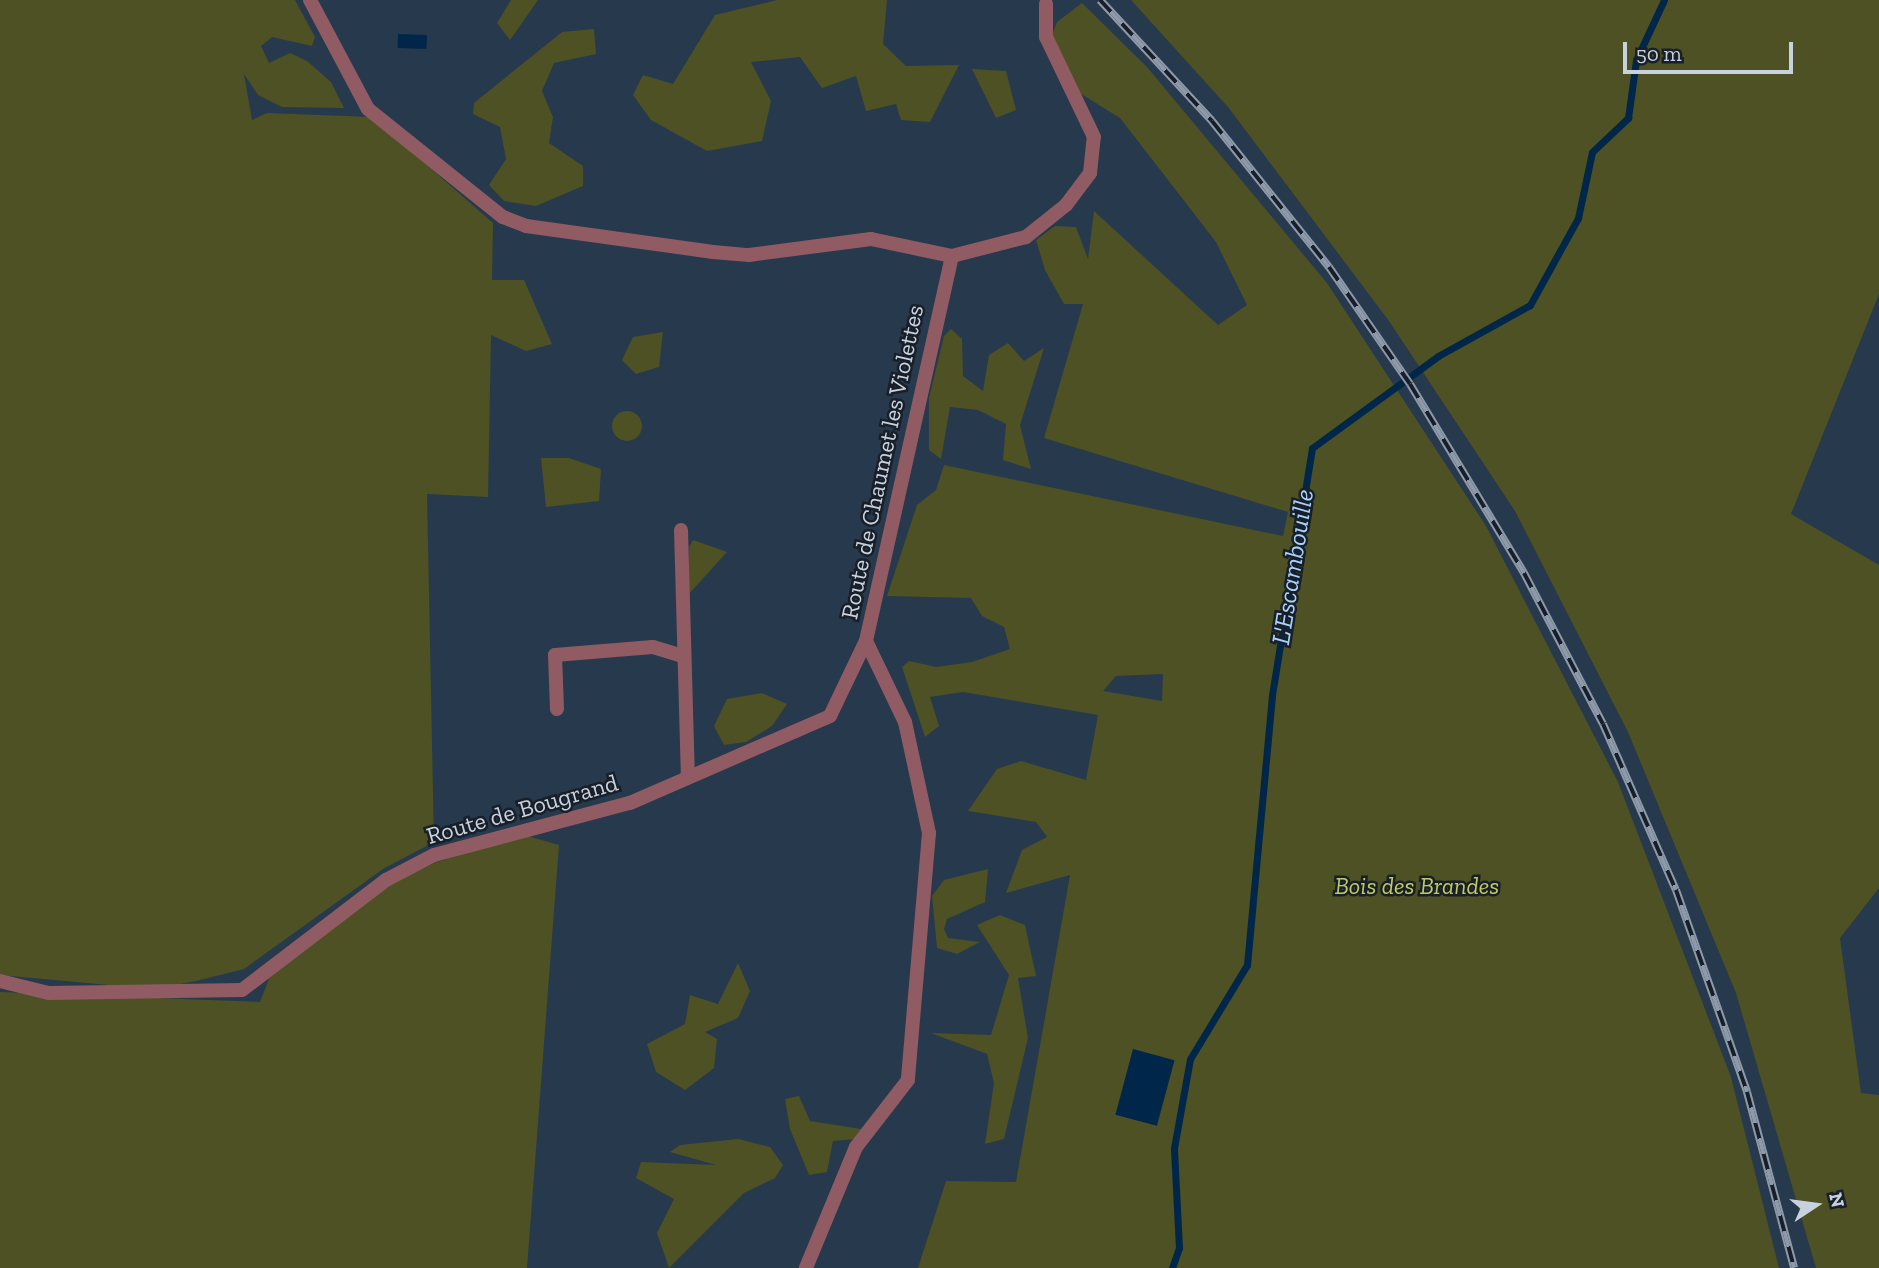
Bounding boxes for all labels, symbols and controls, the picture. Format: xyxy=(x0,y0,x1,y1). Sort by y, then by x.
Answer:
scale bar xyxy=(1627,28,1797,72)
text: 50 m xyxy=(1636,41,1682,66)
street label: Route de Chaumet les Violettes xyxy=(835,302,929,622)
water label: L'Escambouille xyxy=(1265,487,1321,647)
street label: Route de Bougrand xyxy=(423,768,621,850)
park label: Bois des Brandes xyxy=(1335,872,1499,900)
north arrow xyxy=(1781,1170,1851,1240)
text: N xyxy=(1824,1191,1850,1210)

